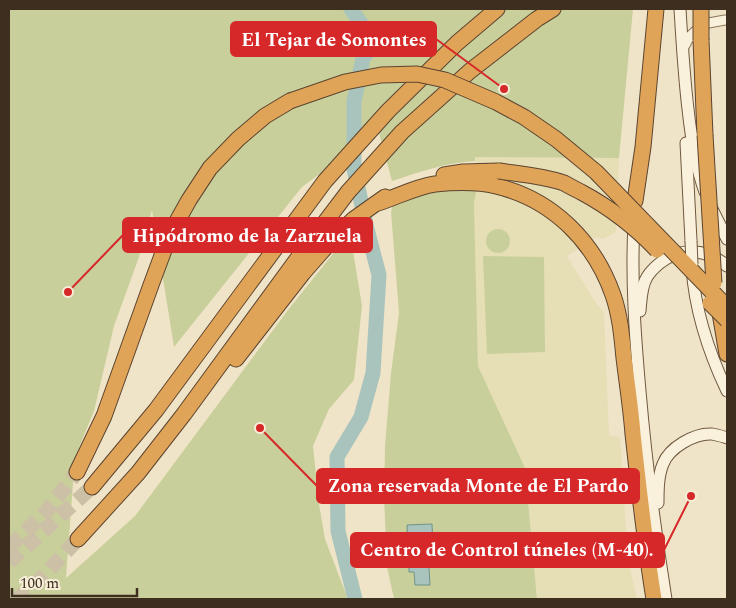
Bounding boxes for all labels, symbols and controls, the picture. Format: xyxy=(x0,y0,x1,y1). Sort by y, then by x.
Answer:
callout: El Tejar de Somontes xyxy=(231,22,436,56)
text: El Tejar de Somontes xyxy=(241,26,427,55)
callout: Hipódromo de la Zarzuela xyxy=(123,218,372,252)
text: Hipódromo de la Zarzuela xyxy=(132,222,362,251)
callout: Zona reservada Monte de El Pardo xyxy=(317,469,639,503)
text: Zona reservada Monte de El Pardo xyxy=(327,472,629,501)
callout: Centro de Control túneles (M-40). xyxy=(351,533,664,567)
text: Centro de Control túneles (M-40). xyxy=(360,536,654,565)
scale bar xyxy=(12,566,138,598)
text: 100 m xyxy=(20,572,59,595)

